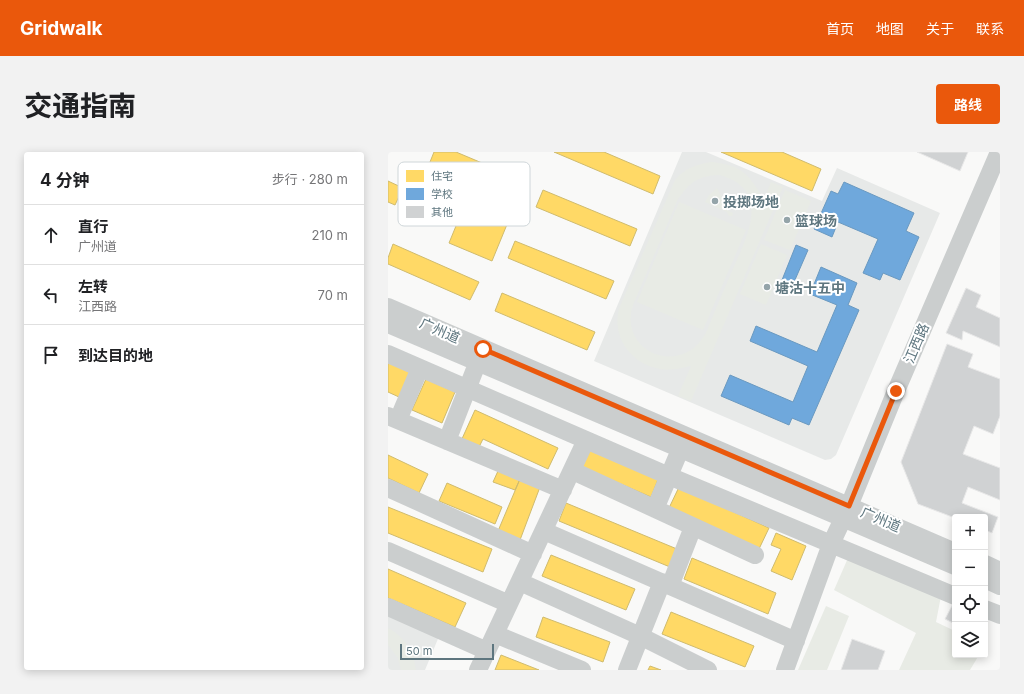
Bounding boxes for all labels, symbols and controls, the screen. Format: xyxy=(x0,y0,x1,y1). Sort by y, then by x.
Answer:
text: Gridwalk xyxy=(20,17,103,40)
text: 首页 xyxy=(826,20,854,37)
text: 地图 xyxy=(876,20,904,37)
text: 关于 xyxy=(926,20,954,37)
text: 联系 xyxy=(976,20,1004,37)
button: 路线 xyxy=(936,84,1000,124)
text: 交通指南 xyxy=(24,89,136,123)
legend xyxy=(398,162,530,226)
text: 住宅 xyxy=(431,169,453,183)
text: 4 分钟 xyxy=(40,170,90,190)
text: 步行 · 280 m xyxy=(272,171,348,187)
text: 学校 xyxy=(431,187,453,201)
place label: 投掷场地 xyxy=(723,193,779,210)
marker: 投掷场地 xyxy=(710,196,720,206)
text: 其他 xyxy=(431,205,453,219)
place label: 篮球场 xyxy=(795,212,837,229)
marker: 篮球场 xyxy=(782,215,792,225)
text: 直行 xyxy=(78,217,108,236)
icon: ahead xyxy=(40,224,62,246)
text: 210 m xyxy=(312,227,348,243)
text: 广州道 xyxy=(78,238,117,254)
text: 左转 xyxy=(78,277,108,296)
place label: 塘沽十五中 xyxy=(775,279,845,296)
marker: 塘沽十五中 xyxy=(762,282,772,292)
icon: left xyxy=(40,284,62,306)
text: 70 m xyxy=(318,287,348,303)
text: 江西路 xyxy=(78,298,117,314)
street label: 广州道 xyxy=(417,314,463,346)
street label: 江西路 xyxy=(900,320,932,366)
route start xyxy=(474,340,492,358)
icon: arrive xyxy=(40,344,62,366)
text: 到达目的地 xyxy=(78,346,153,365)
route end xyxy=(887,382,905,400)
street label: 广州道 xyxy=(858,503,904,535)
map controls xyxy=(952,514,988,658)
button: + xyxy=(952,514,988,550)
button: − xyxy=(952,550,988,586)
button: locate xyxy=(952,586,988,622)
button: layers xyxy=(952,622,988,658)
scale bar xyxy=(400,642,494,661)
text: 50 m xyxy=(406,644,432,658)

